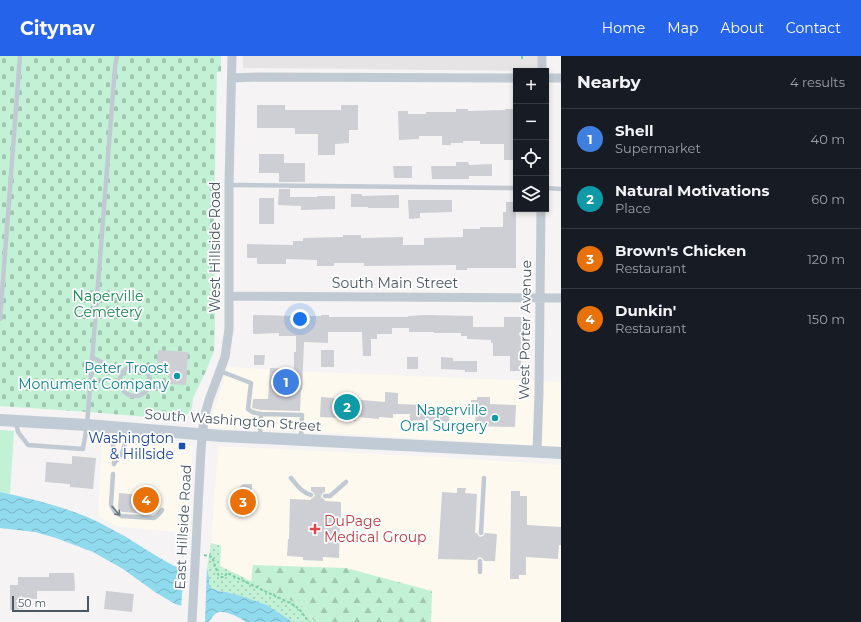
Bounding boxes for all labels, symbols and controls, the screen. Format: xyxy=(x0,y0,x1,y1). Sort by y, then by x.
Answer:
text: Citynav xyxy=(20,17,95,40)
text: Home xyxy=(602,19,645,37)
text: Map xyxy=(667,19,698,37)
text: About xyxy=(720,19,764,37)
text: Contact xyxy=(786,19,841,37)
map controls xyxy=(513,68,549,212)
button: + xyxy=(513,68,549,104)
text: Nearby xyxy=(577,72,641,92)
text: 4 results xyxy=(790,74,845,90)
button: − xyxy=(513,104,549,140)
text: Shell xyxy=(615,121,654,140)
text: 1 xyxy=(587,131,593,147)
text: 40 m xyxy=(811,131,845,147)
button: locate xyxy=(513,140,549,176)
text: Supermarket xyxy=(615,140,701,156)
button: layers xyxy=(513,176,549,212)
text: Natural Motivations xyxy=(615,181,769,200)
street label: West Hillside Road xyxy=(206,182,224,312)
text: 2 xyxy=(586,191,594,207)
text: 60 m xyxy=(811,191,845,207)
text: Place xyxy=(615,200,651,216)
text: Brown's Chicken xyxy=(615,241,746,260)
text: 3 xyxy=(586,251,594,267)
text: 120 m xyxy=(807,251,845,267)
street label: West Porter Avenue xyxy=(515,260,535,400)
text: Restaurant xyxy=(615,260,686,276)
street label: South Main Street xyxy=(332,274,459,292)
park label: Naperville Cemetery xyxy=(73,287,143,321)
text: Dunkin' xyxy=(615,301,676,320)
your location xyxy=(290,309,310,329)
text: 4 xyxy=(586,311,594,327)
text: 150 m xyxy=(807,311,845,327)
text: Restaurant xyxy=(615,320,686,336)
place label: Peter Troost Monument Company xyxy=(18,359,169,393)
pin: 1 xyxy=(273,367,299,397)
marker: Peter Troost Monument Company xyxy=(172,371,182,381)
pin: 2 xyxy=(334,392,360,422)
place label: Naperville Oral Surgery xyxy=(400,401,487,435)
street label: South Washington Street xyxy=(144,405,322,435)
marker: Naperville Oral Surgery xyxy=(490,413,500,423)
place label: Washington & Hillside xyxy=(88,429,174,463)
marker: Washington & Hillside xyxy=(177,441,187,451)
street label: East Hillside Road xyxy=(171,464,195,590)
pin: 4 xyxy=(133,485,159,515)
pin: 3 xyxy=(230,487,256,517)
one-way arrow xyxy=(112,506,121,516)
place label: DuPage Medical Group xyxy=(324,512,427,546)
marker: DuPage Medical Group xyxy=(309,523,321,535)
scale bar xyxy=(12,594,89,613)
text: 50 m xyxy=(18,596,46,610)

